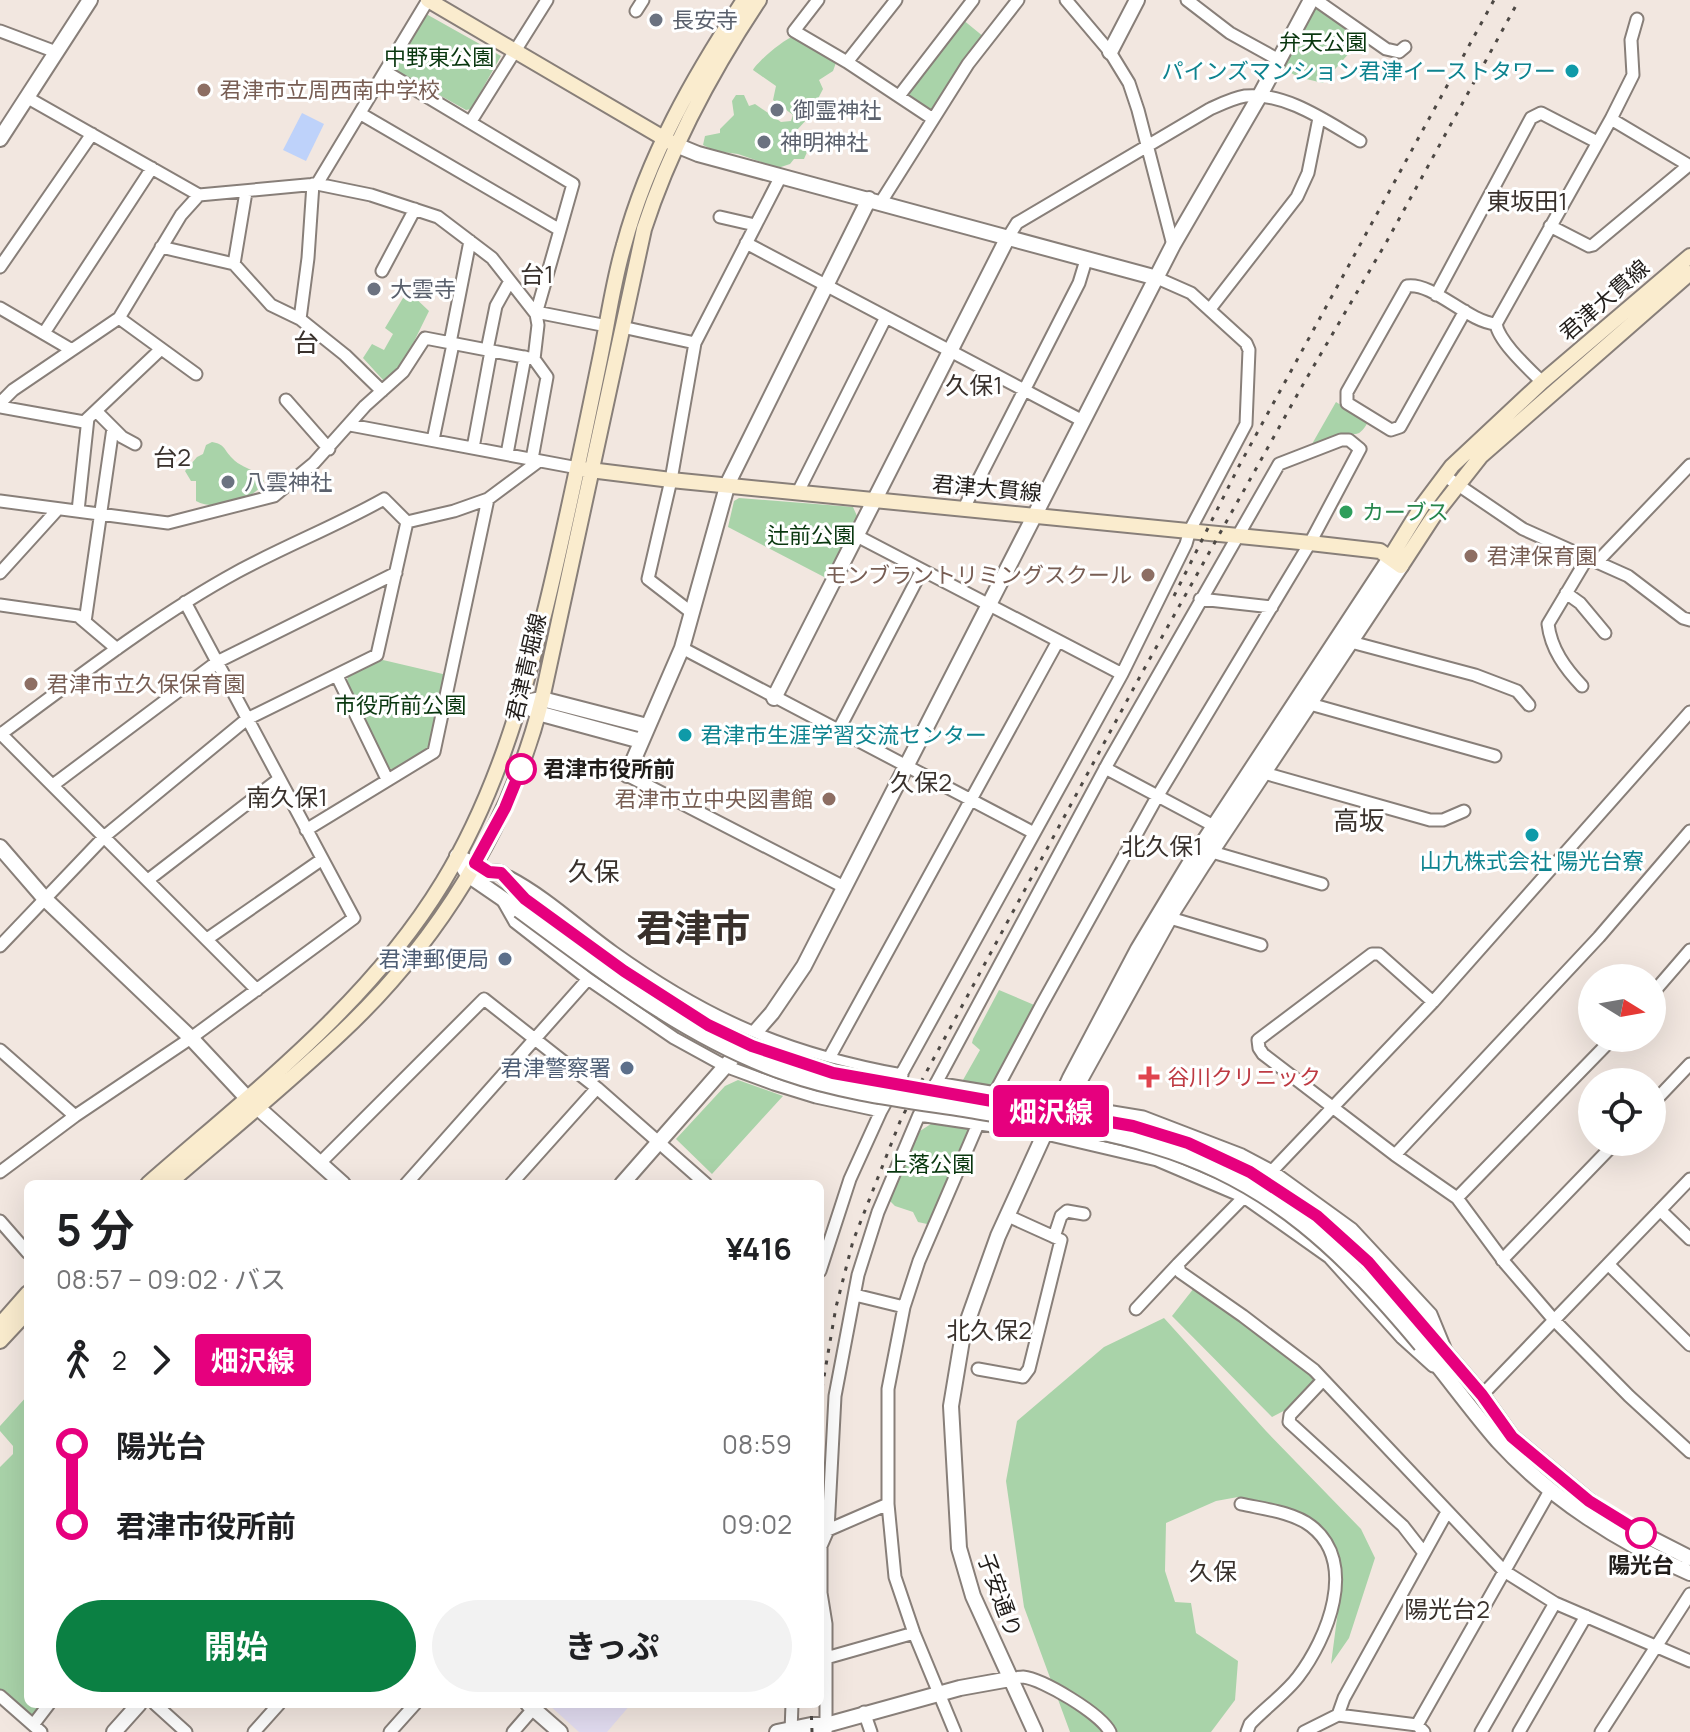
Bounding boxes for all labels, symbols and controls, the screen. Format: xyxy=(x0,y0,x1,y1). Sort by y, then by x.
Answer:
place label: 長安寺 xyxy=(672,5,738,35)
marker: 長安寺 xyxy=(647,11,665,29)
park label: 弁天公園 xyxy=(1279,27,1367,57)
park label: 中野東公園 xyxy=(384,42,494,72)
place label: パインズマンション君津イーストタワー xyxy=(1162,56,1556,86)
marker: パインズマンション君津イーストタワー xyxy=(1563,62,1581,80)
place label: 君津市立周西南中学校 xyxy=(220,75,440,105)
marker: 君津市立周西南中学校 xyxy=(195,81,213,99)
place label: 御霊神社 xyxy=(793,95,881,125)
marker: 御霊神社 xyxy=(768,101,786,119)
place label: 神明神社 xyxy=(780,127,868,157)
marker: 神明神社 xyxy=(755,133,773,151)
district label: 東坂田1 xyxy=(1486,184,1568,217)
street label: 君津大貫線 xyxy=(1553,253,1655,347)
district label: 台1 xyxy=(520,257,554,290)
place label: 大雲寺 xyxy=(390,274,456,304)
marker: 大雲寺 xyxy=(365,280,383,298)
district label: 台 xyxy=(293,324,319,360)
district label: 久保1 xyxy=(945,368,1003,401)
district label: 台2 xyxy=(153,440,191,473)
place label: 八雲神社 xyxy=(244,467,332,497)
street label: 君津大貫線 xyxy=(931,468,1043,508)
marker: 八雲神社 xyxy=(219,473,237,491)
place label: カーブス xyxy=(1362,497,1449,527)
marker: カーブス xyxy=(1337,503,1355,521)
park label: 辻前公園 xyxy=(767,520,855,550)
place label: 君津保育園 xyxy=(1487,541,1597,571)
marker: 君津保育園 xyxy=(1462,547,1480,565)
place label: モンブラントリミングスクール xyxy=(825,560,1132,590)
marker: モンブラントリミングスクール xyxy=(1139,566,1157,584)
street label: 君津青堀線 xyxy=(499,610,553,724)
place label: 君津市立久保保育園 xyxy=(47,669,245,699)
marker: 君津市立久保保育園 xyxy=(22,675,40,693)
park label: 市役所前公園 xyxy=(334,690,466,720)
place label: 君津市生涯学習交流センター xyxy=(701,720,987,750)
marker: 君津市生涯学習交流センター xyxy=(676,726,694,744)
marker: 君津市役所前 xyxy=(506,754,536,784)
place label: 君津市役所前 xyxy=(543,754,675,784)
district label: 久保2 xyxy=(890,765,952,798)
district label: 南久保1 xyxy=(246,780,328,813)
place label: 君津市立中央図書館 xyxy=(615,784,813,814)
marker: 君津市立中央図書館 xyxy=(820,790,838,808)
district label: 高坂 xyxy=(1333,802,1385,838)
marker: 山九株式会社 陽光台寮 xyxy=(1523,826,1541,844)
district label: 北久保1 xyxy=(1121,829,1203,862)
place label: 山九株式会社 陽光台寮 xyxy=(1420,846,1644,876)
district label: 久保 xyxy=(568,853,620,889)
district label: 君津市 xyxy=(636,901,750,953)
place label: 君津郵便局 xyxy=(379,944,489,974)
marker: 君津郵便局 xyxy=(496,950,514,968)
north arrow xyxy=(1578,964,1666,1052)
map controls xyxy=(1578,964,1666,1156)
place label: 君津警察署 xyxy=(501,1053,611,1083)
marker: 君津警察署 xyxy=(618,1059,636,1077)
place label: 谷川クリニック xyxy=(1167,1062,1321,1092)
marker: 谷川クリニック xyxy=(1138,1066,1160,1088)
button: locate xyxy=(1578,1068,1666,1156)
line badge: 畑沢線 xyxy=(1005,1085,1097,1137)
text: 畑沢線 xyxy=(1009,1092,1093,1130)
park label: 上落公園 xyxy=(886,1149,974,1179)
text: 5 分 xyxy=(56,1199,135,1259)
text: ¥416 xyxy=(726,1228,792,1269)
text: 08:57 – 09:02 · バス xyxy=(56,1261,286,1297)
district label: 北久保2 xyxy=(946,1313,1032,1346)
icon: walk xyxy=(56,1338,100,1382)
icon: forward xyxy=(139,1338,183,1382)
text: 畑沢線 xyxy=(211,1341,295,1379)
text: 2 xyxy=(112,1342,127,1378)
text: 陽光台 xyxy=(116,1425,206,1466)
text: 08:59 xyxy=(722,1426,792,1462)
text: 君津市役所前 xyxy=(116,1505,296,1546)
text: 09:02 xyxy=(722,1506,792,1542)
marker: 陽光台 xyxy=(1626,1518,1656,1548)
street label: 子安通り xyxy=(971,1549,1029,1641)
place label: 陽光台 xyxy=(1608,1550,1674,1580)
district label: 久保 xyxy=(1189,1554,1237,1587)
district label: 陽光台2 xyxy=(1404,1592,1490,1625)
button: 開始 xyxy=(56,1600,416,1692)
button: きっぷ xyxy=(432,1600,792,1692)

